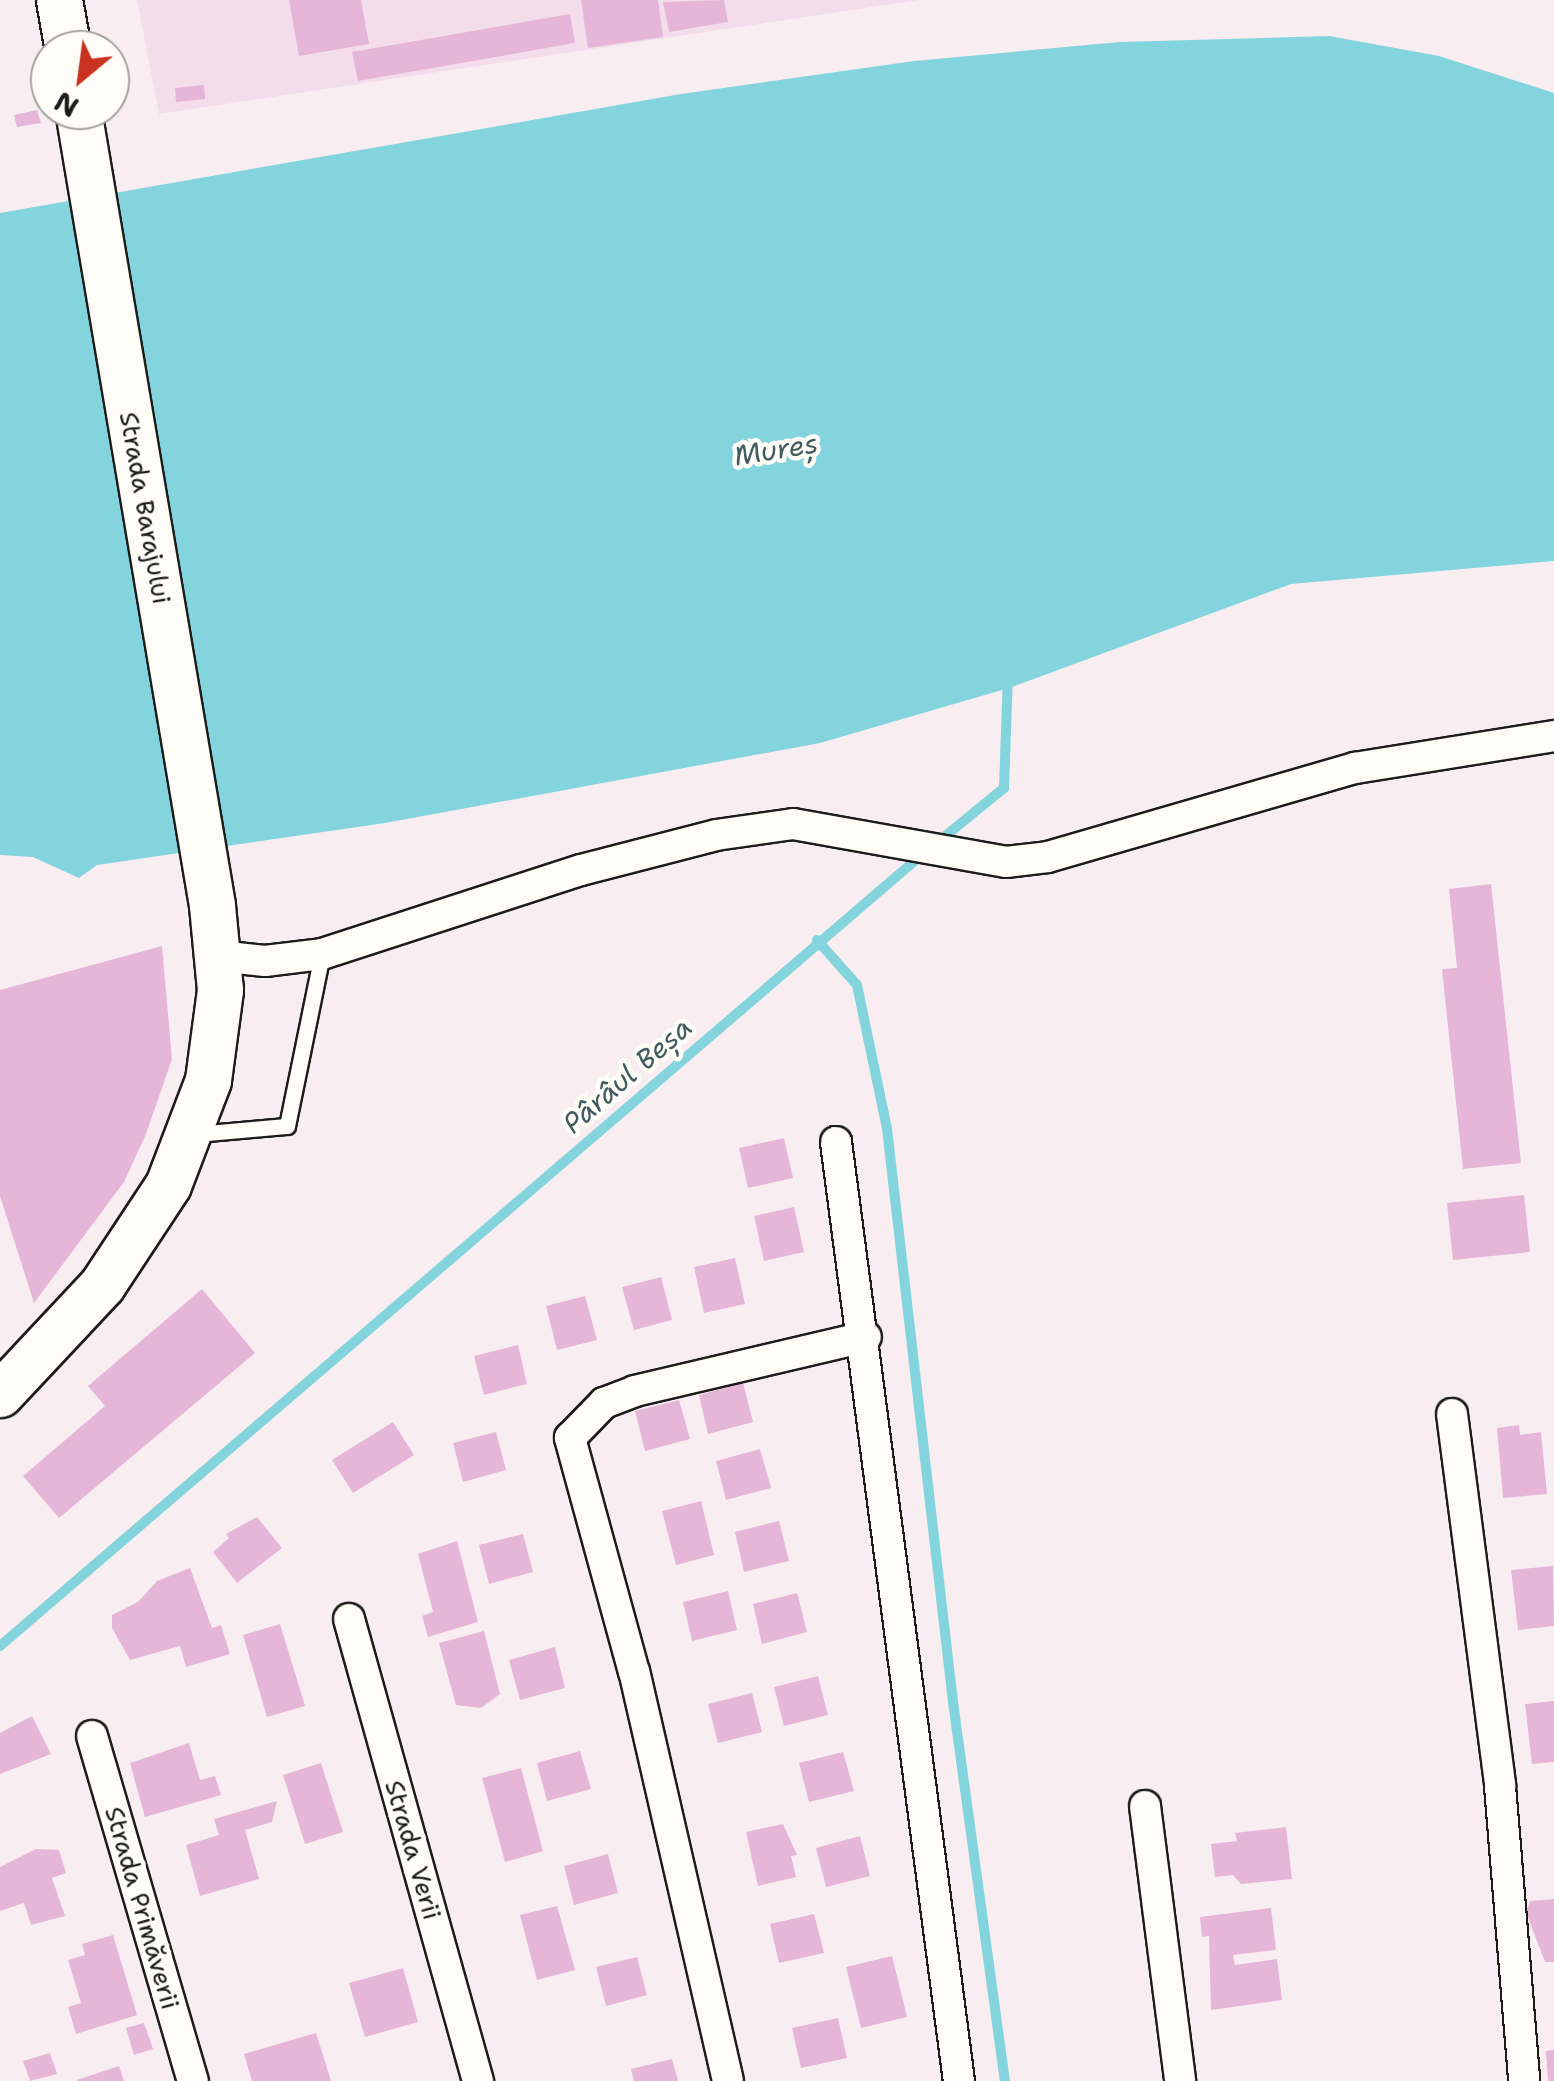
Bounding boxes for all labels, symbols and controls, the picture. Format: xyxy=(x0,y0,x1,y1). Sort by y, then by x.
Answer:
north arrow xyxy=(30,30,130,130)
text: N xyxy=(48,82,85,126)
street label: Strada Barajului xyxy=(113,410,177,606)
water label: Mureș xyxy=(732,426,820,472)
water label: Pârâul Beșa xyxy=(556,1010,698,1140)
street label: Strada Verii xyxy=(379,1777,447,1923)
street label: Strada Primăverii xyxy=(99,1803,185,2013)

